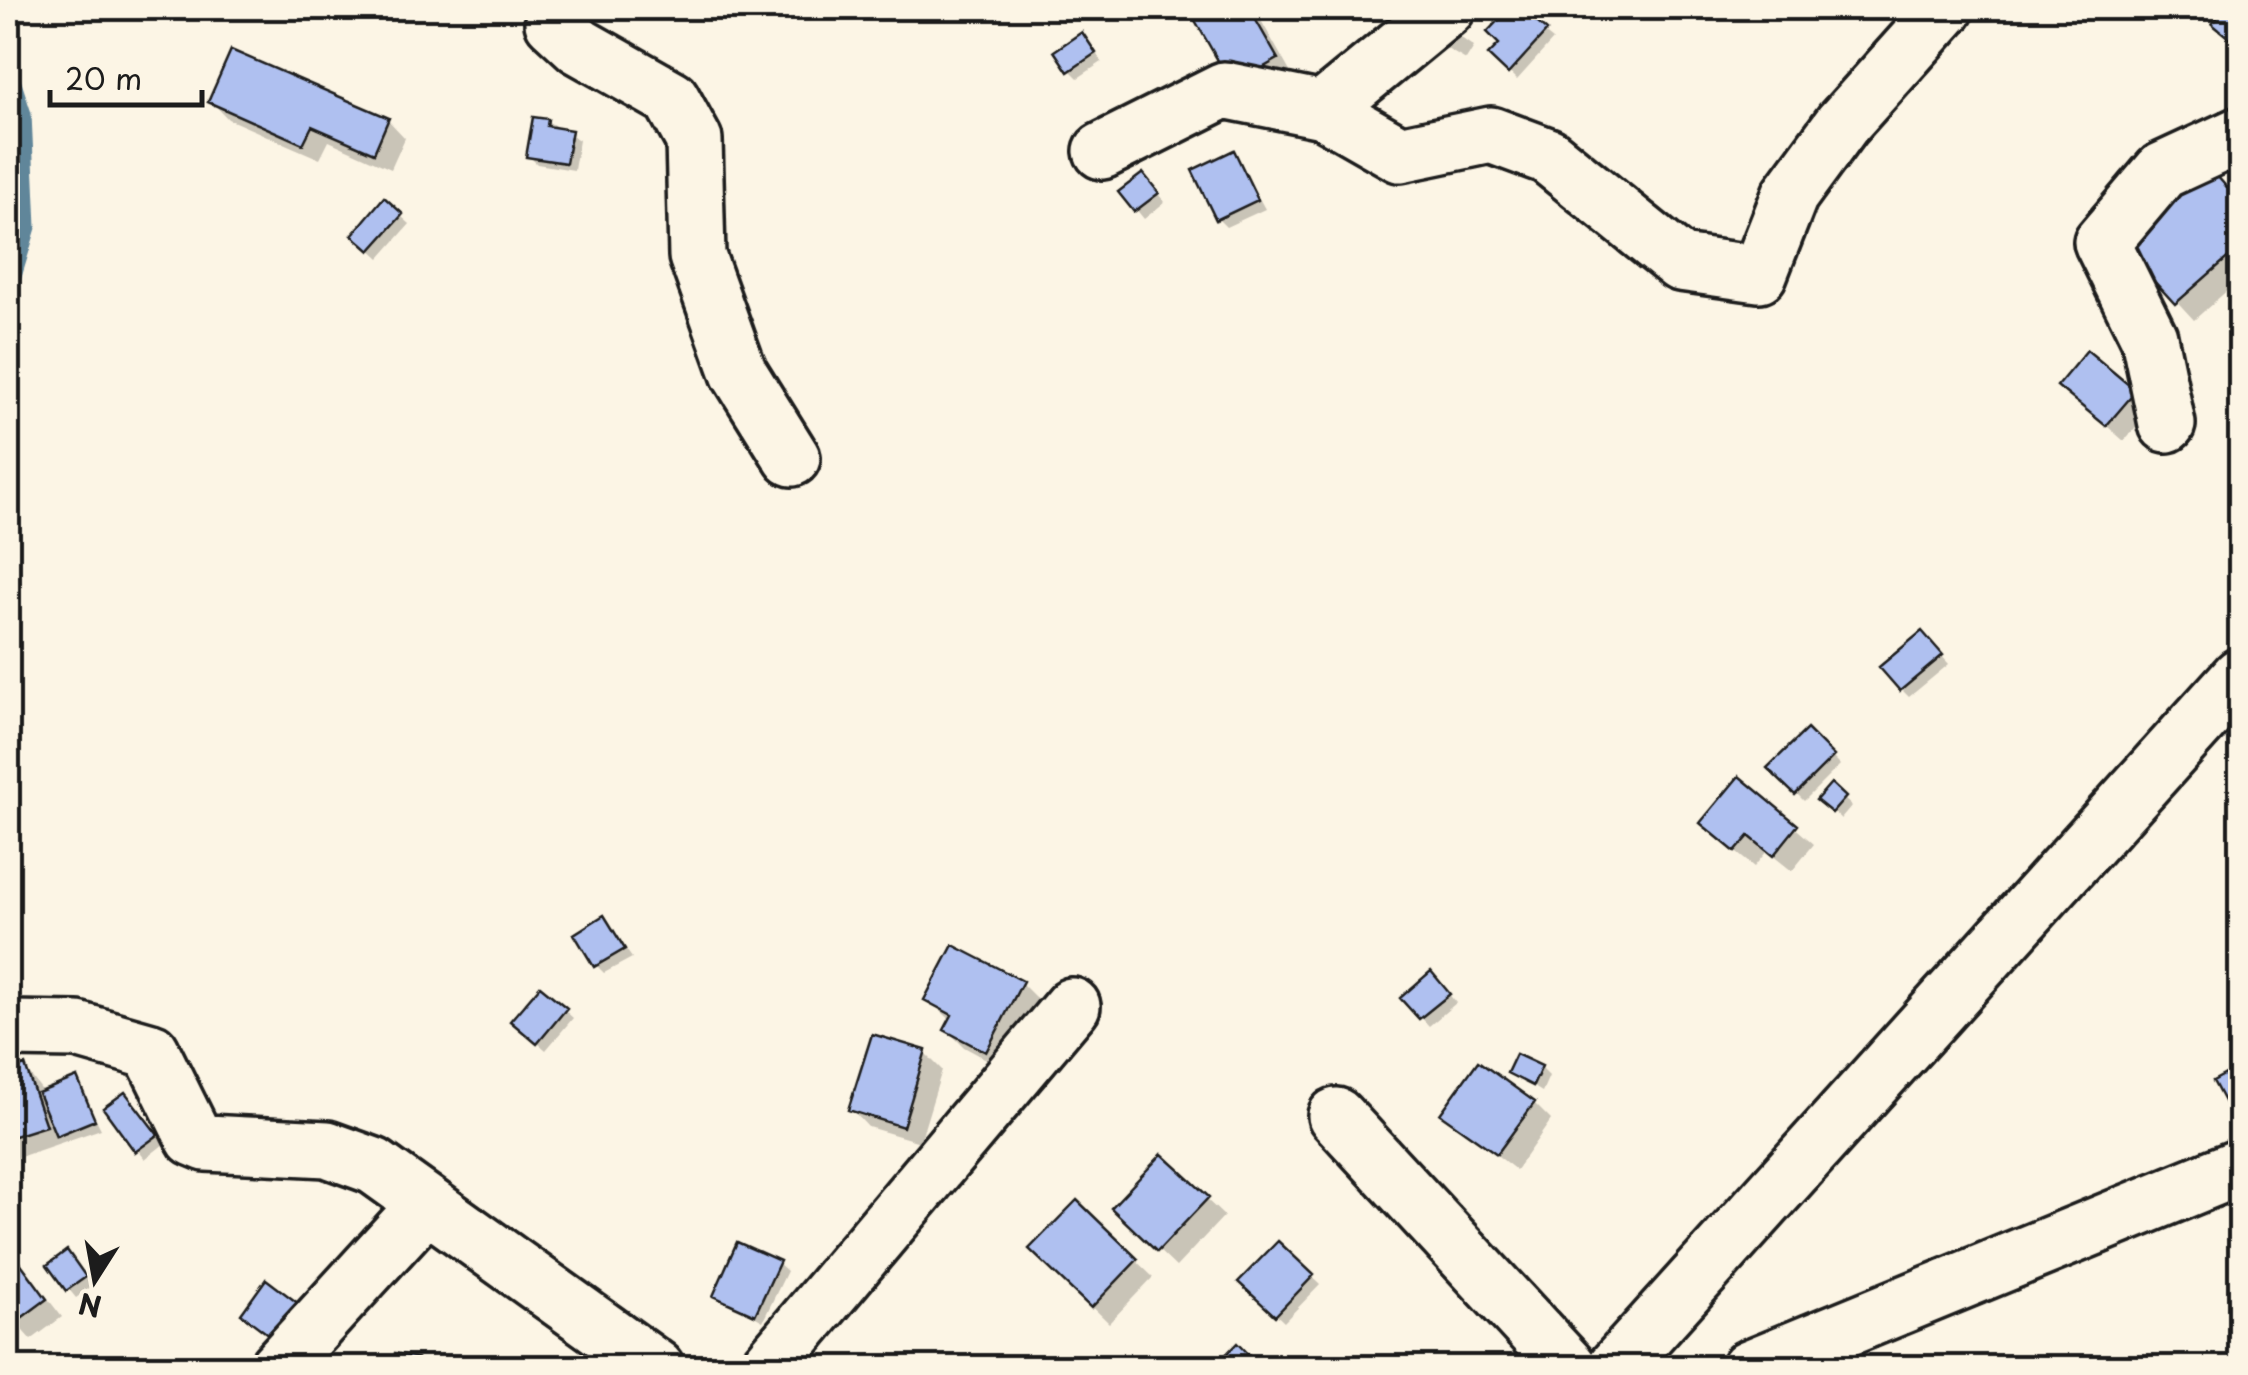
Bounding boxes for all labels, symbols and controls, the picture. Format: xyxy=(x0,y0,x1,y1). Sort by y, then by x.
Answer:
scale bar xyxy=(50,45,202,107)
text: 20 m xyxy=(65,55,142,100)
north arrow xyxy=(45,1230,145,1330)
text: N xyxy=(75,1283,105,1329)

